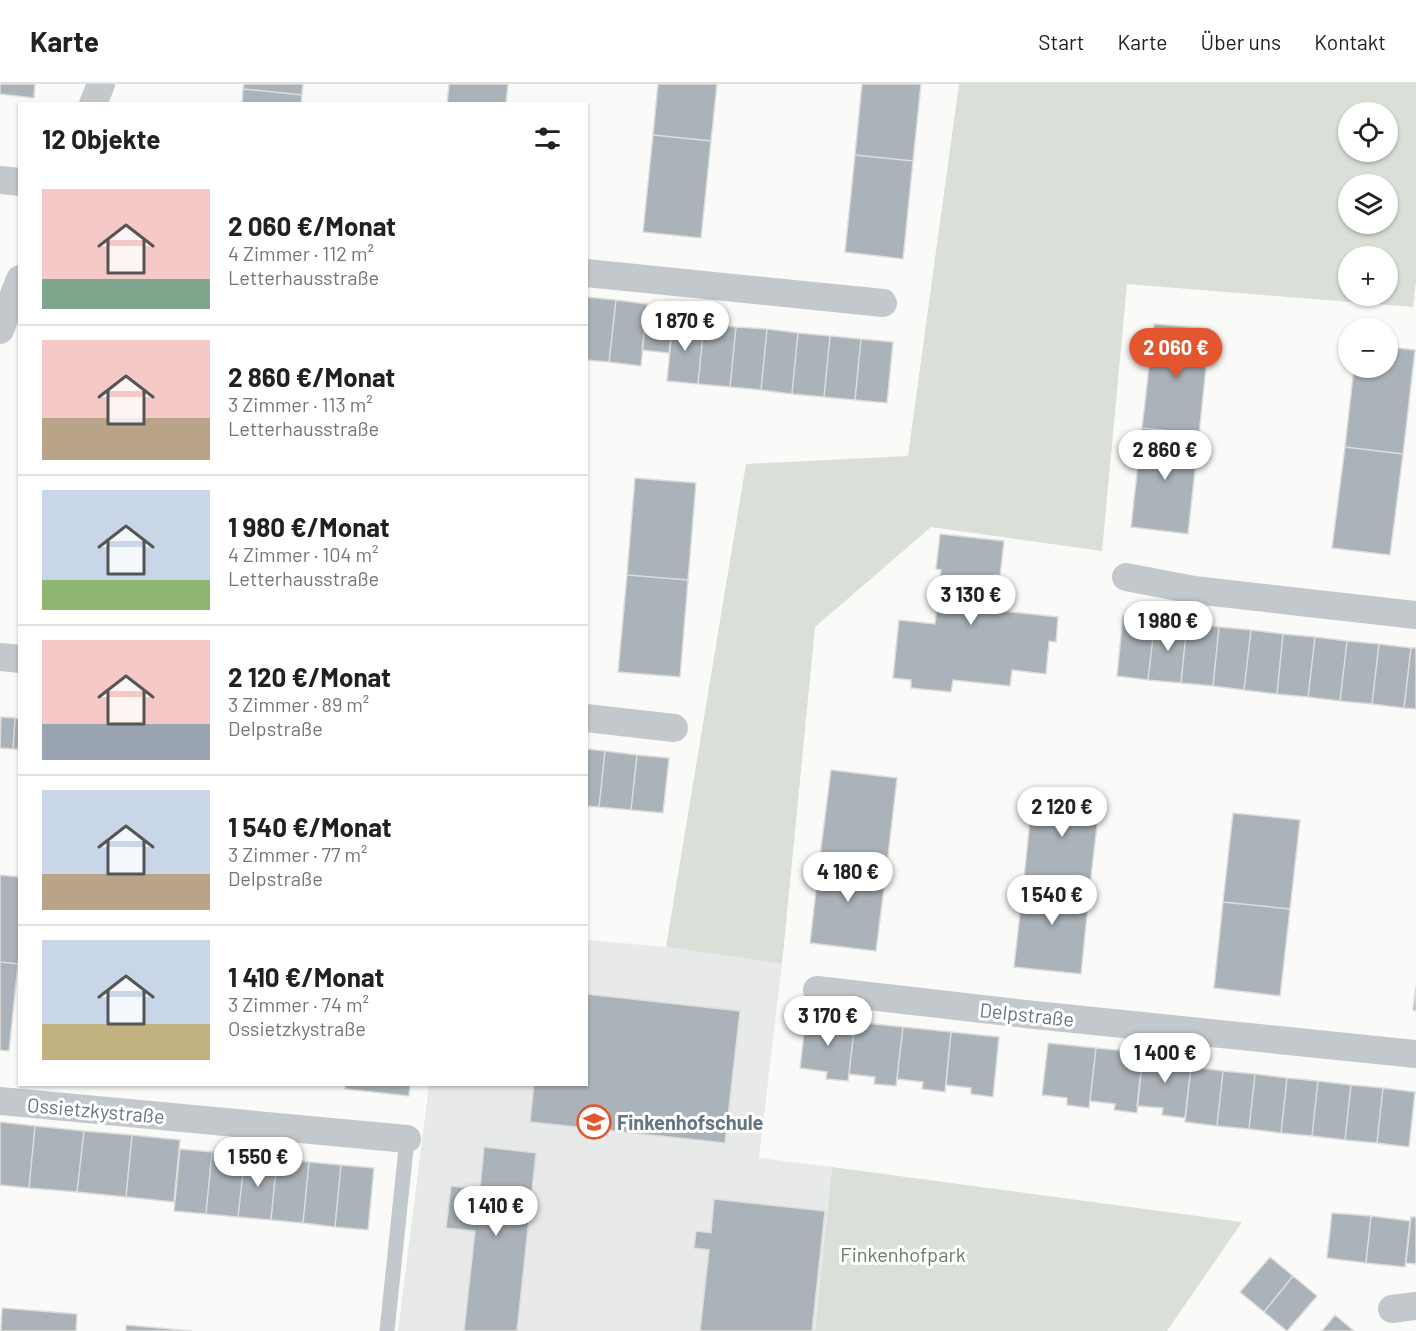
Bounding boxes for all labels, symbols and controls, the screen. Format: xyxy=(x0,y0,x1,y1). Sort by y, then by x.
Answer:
text: Karte xyxy=(30,24,99,58)
text: Start xyxy=(1038,29,1085,54)
text: Karte xyxy=(1118,29,1168,54)
text: Über uns xyxy=(1201,29,1281,54)
text: Kontakt xyxy=(1314,29,1386,54)
map controls xyxy=(1338,102,1398,378)
button: locate xyxy=(1338,102,1398,162)
icon: filters xyxy=(531,122,564,155)
text: 12 Objekte xyxy=(42,123,160,154)
button: layers xyxy=(1338,174,1398,234)
text: 2 060 €/Monat xyxy=(228,210,396,241)
icon: home xyxy=(90,213,162,285)
text: 4 Zimmer · 112 m² xyxy=(228,241,374,265)
button: + xyxy=(1338,246,1398,306)
text: Letterhausstraße xyxy=(228,265,379,289)
pin: 1 870 € xyxy=(630,301,740,352)
text: 1 870 € xyxy=(655,308,715,332)
button: − xyxy=(1338,318,1398,378)
pin: 2 060 € xyxy=(1121,328,1231,379)
text: 2 060 € xyxy=(1143,335,1209,359)
text: 2 860 €/Monat xyxy=(228,361,395,392)
icon: home xyxy=(90,364,162,436)
text: 3 Zimmer · 113 m² xyxy=(228,392,373,416)
text: Letterhausstraße xyxy=(228,416,379,440)
pin: 2 860 € xyxy=(1110,430,1220,481)
text: 2 860 € xyxy=(1133,437,1197,461)
text: 1 980 €/Monat xyxy=(228,511,390,542)
icon: home xyxy=(90,514,162,586)
text: 4 Zimmer · 104 m² xyxy=(228,542,379,566)
text: Letterhausstraße xyxy=(228,566,379,590)
pin: 3 130 € xyxy=(916,575,1026,626)
text: 3 130 € xyxy=(941,582,1001,606)
pin: 1 980 € xyxy=(1113,601,1223,652)
text: 1 980 € xyxy=(1138,608,1198,632)
text: 2 120 €/Monat xyxy=(228,661,391,692)
icon: home xyxy=(90,664,162,736)
text: 3 Zimmer · 89 m² xyxy=(228,692,369,716)
text: Delpstraße xyxy=(228,716,323,740)
pin: 2 120 € xyxy=(1007,787,1117,838)
text: 2 120 € xyxy=(1031,794,1093,818)
text: 1 540 €/Monat xyxy=(228,811,392,842)
icon: home xyxy=(90,814,162,886)
text: 3 Zimmer · 77 m² xyxy=(228,842,367,866)
pin: 4 180 € xyxy=(793,852,903,903)
text: 4 180 € xyxy=(817,859,879,883)
text: Delpstraße xyxy=(228,866,323,890)
pin: 1 540 € xyxy=(997,875,1107,926)
text: 1 540 € xyxy=(1021,882,1083,906)
text: 1 410 €/Monat xyxy=(228,961,384,992)
icon: home xyxy=(90,964,162,1036)
text: 3 Zimmer · 74 m² xyxy=(228,992,369,1016)
pin: 3 170 € xyxy=(773,996,883,1047)
street label: Delpstraße xyxy=(979,997,1075,1031)
text: 3 170 € xyxy=(798,1003,858,1027)
text: Ossietzkystraße xyxy=(228,1016,366,1040)
pin: 1 400 € xyxy=(1110,1033,1220,1084)
text: 1 400 € xyxy=(1134,1040,1196,1064)
street label: Ossietzkystraße xyxy=(26,1092,166,1128)
school or university icon: Finkenhofschule xyxy=(576,1104,612,1140)
place label: Finkenhofschule xyxy=(617,1110,764,1134)
pin: 1 550 € xyxy=(203,1137,313,1188)
text: 1 550 € xyxy=(228,1144,288,1168)
pin: 1 410 € xyxy=(441,1186,551,1237)
text: 1 410 € xyxy=(468,1193,524,1217)
park label: Finkenhofpark xyxy=(840,1242,966,1266)

